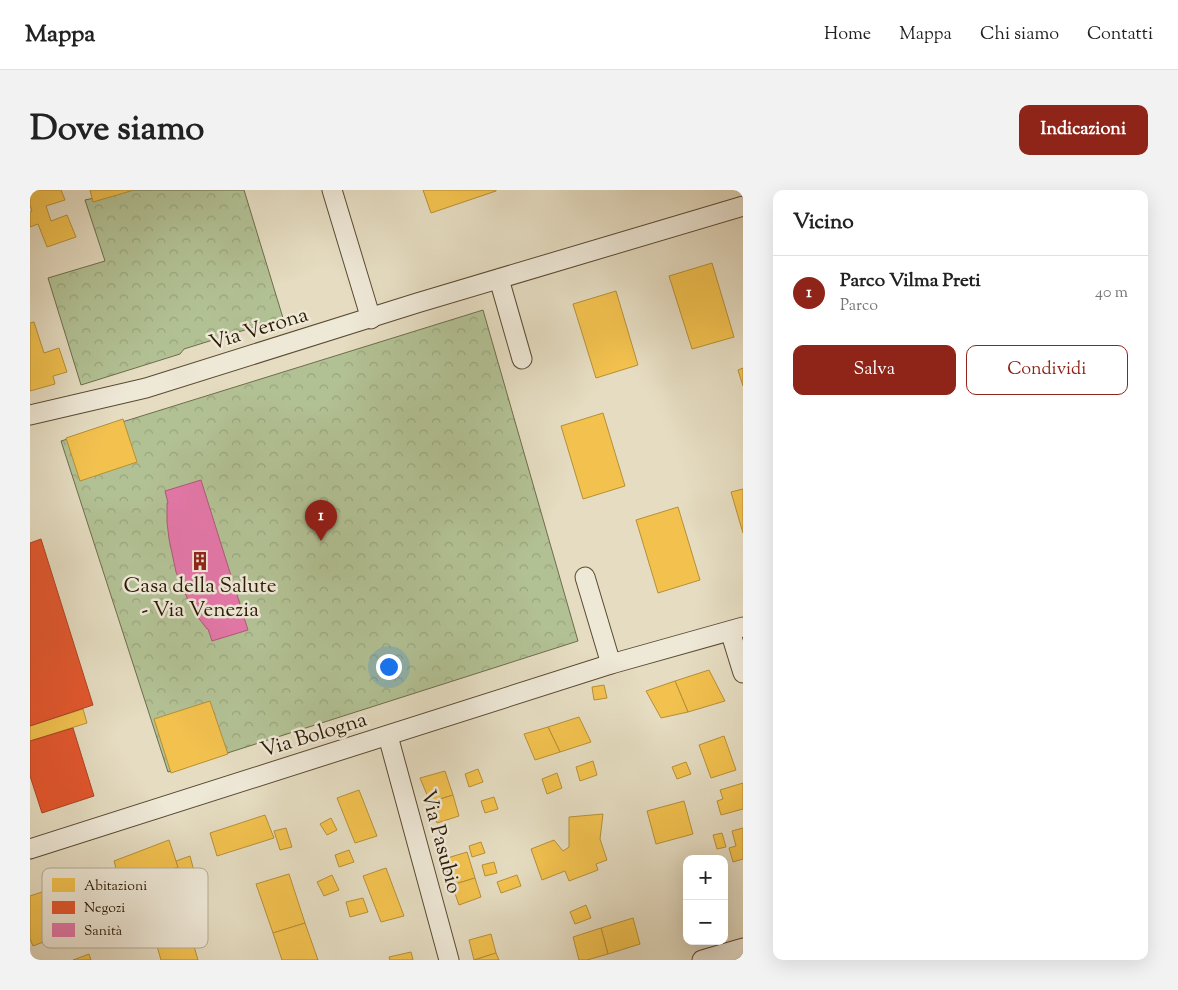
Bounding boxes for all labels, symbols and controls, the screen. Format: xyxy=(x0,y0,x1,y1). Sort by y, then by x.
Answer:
text: Mappa xyxy=(25,18,95,52)
text: Home xyxy=(824,22,871,48)
text: Mappa xyxy=(899,22,952,48)
text: Chi siamo xyxy=(980,22,1059,48)
text: Contatti xyxy=(1087,22,1153,48)
text: Dove siamo xyxy=(30,105,204,156)
button: Indicazioni xyxy=(1019,105,1148,155)
text: Vicino xyxy=(793,208,854,238)
text: Parco Vilma Preti xyxy=(840,268,981,295)
text: 1 xyxy=(806,282,812,305)
text: 40 m xyxy=(1095,282,1128,305)
text: Parco xyxy=(840,295,878,318)
street label: Via Verona xyxy=(206,301,312,359)
button: Salva xyxy=(793,345,956,395)
button: Condividi xyxy=(966,345,1128,395)
pin: 1 xyxy=(305,500,337,541)
building icon: Casa della Salute - Via Venezia xyxy=(189,550,211,572)
place label: Casa della Salute - Via Venezia xyxy=(124,572,276,626)
your location xyxy=(376,654,402,680)
street label: Via Bologna xyxy=(257,705,371,766)
street label: Via Pasubio xyxy=(412,787,468,897)
map controls xyxy=(683,855,728,945)
button: + xyxy=(683,855,728,900)
legend xyxy=(42,868,208,948)
text: Abitazioni xyxy=(84,877,147,897)
text: Negozi xyxy=(84,899,125,919)
button: − xyxy=(683,900,728,945)
text: Sanità xyxy=(84,922,123,942)

